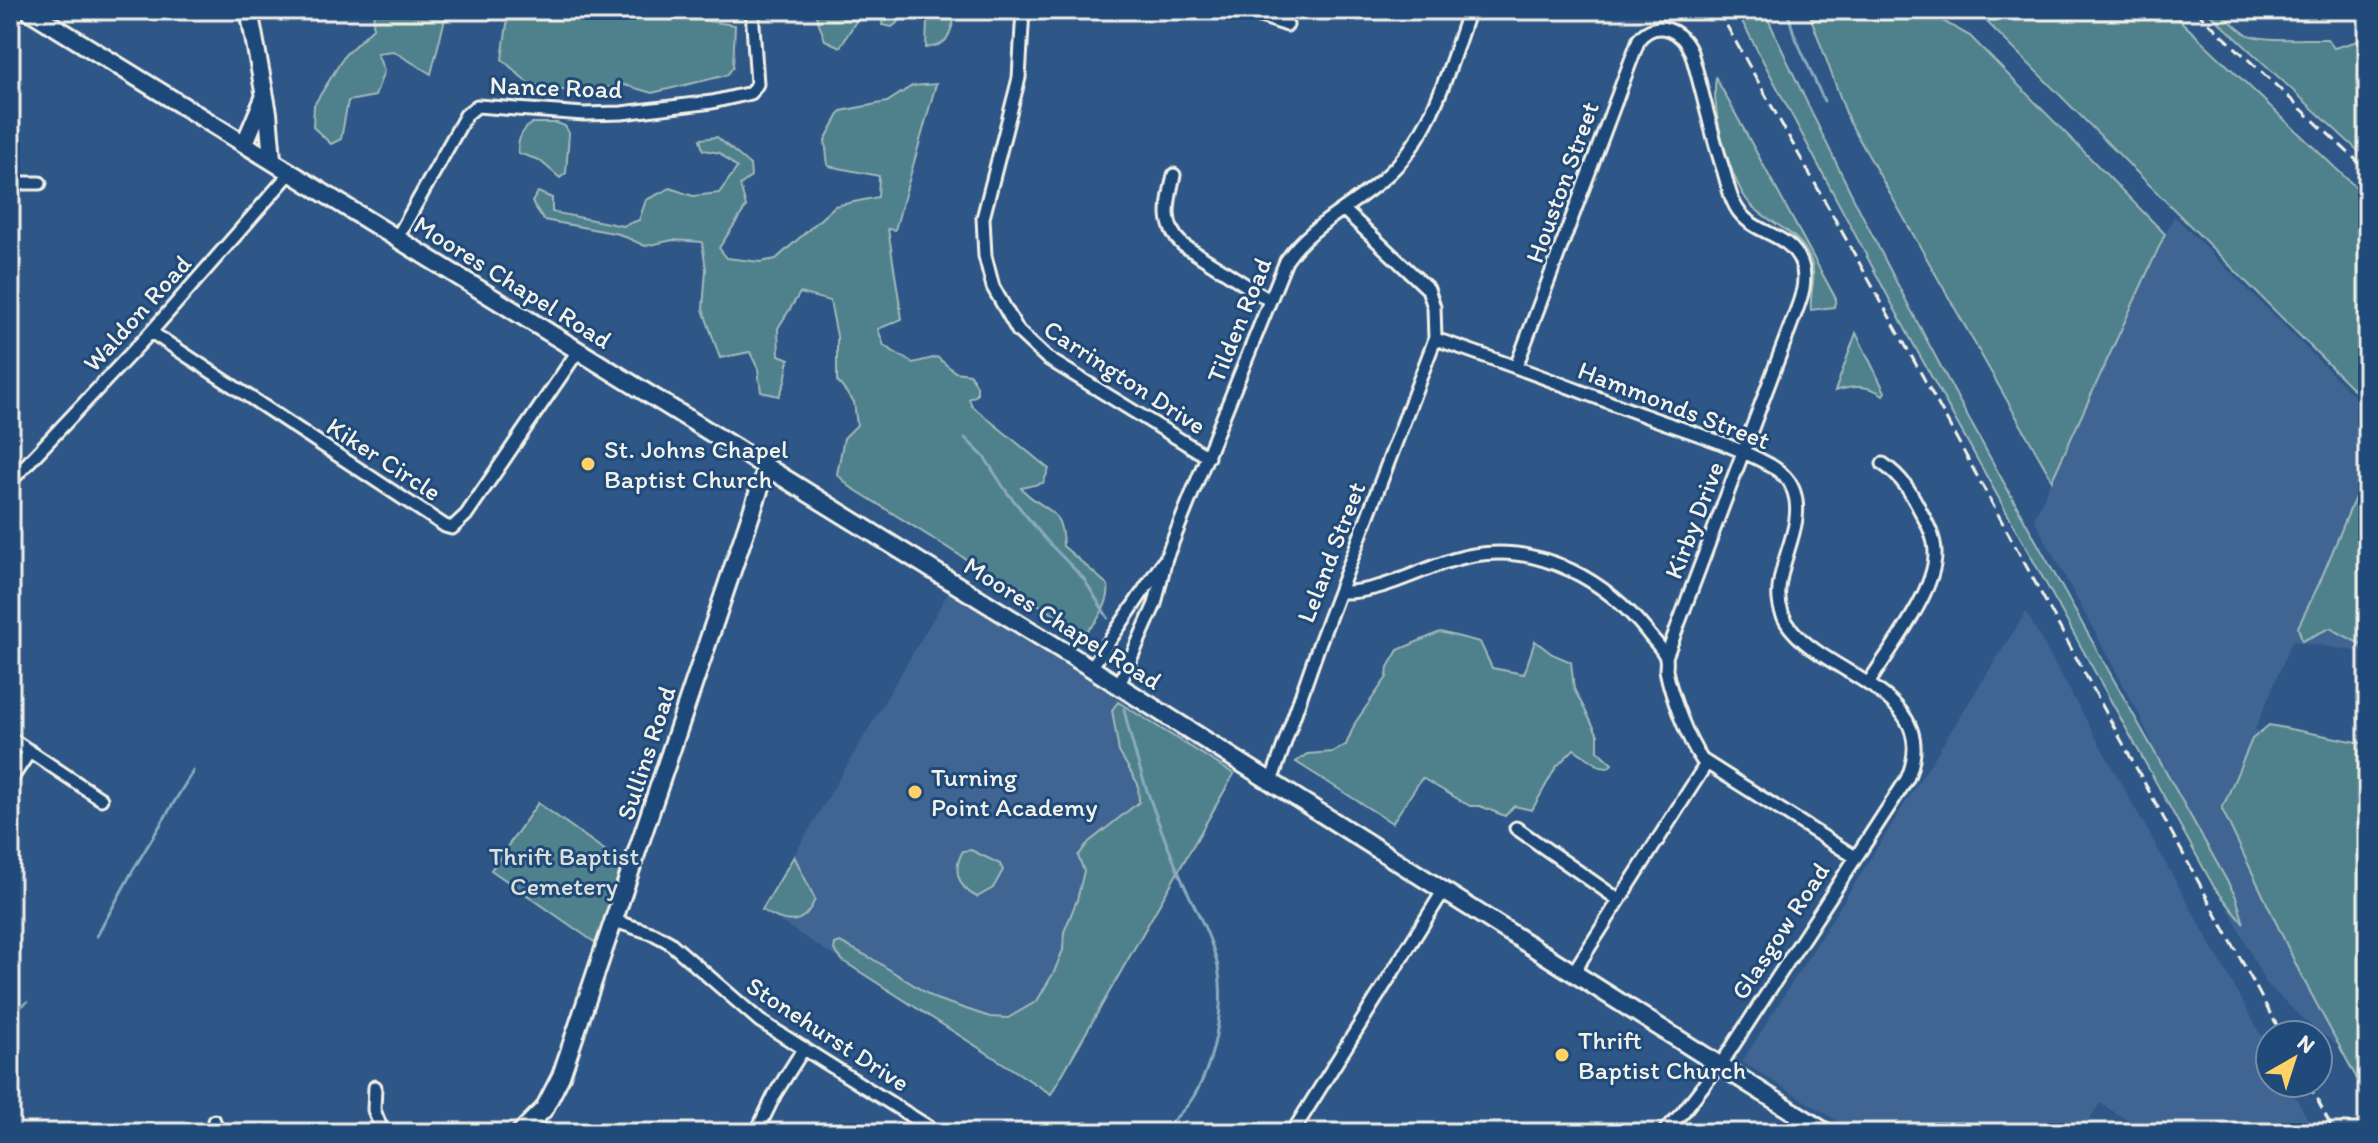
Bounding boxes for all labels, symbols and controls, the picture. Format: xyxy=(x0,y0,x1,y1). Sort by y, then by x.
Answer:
street label: Nance Road xyxy=(489,69,623,105)
street label: Houston Street xyxy=(1518,97,1606,267)
street label: Moores Chapel Road xyxy=(408,208,618,356)
street label: Waldon Road xyxy=(76,247,198,378)
street label: Tilden Road xyxy=(1199,252,1279,387)
street label: Carrington Drive xyxy=(1038,313,1212,441)
street label: Hammonds Street xyxy=(1573,354,1775,456)
street label: Kiker Circle xyxy=(321,410,447,508)
place label: St. Johns Chapel Baptist Church xyxy=(604,433,788,495)
marker: St. Johns Chapel Baptist Church xyxy=(579,455,597,473)
street label: Kirby Drive xyxy=(1657,457,1731,583)
street label: Leland Street xyxy=(1289,477,1373,627)
street label: Moores Chapel Road xyxy=(958,549,1168,697)
street label: Sullins Road xyxy=(609,682,683,824)
place label: Turning Point Academy xyxy=(931,761,1097,823)
marker: Turning Point Academy xyxy=(906,783,924,801)
park label: Thrift Baptist Cemetery xyxy=(489,840,640,902)
street label: Glasgow Road xyxy=(1724,856,1836,1006)
street label: Stonehurst Drive xyxy=(740,969,916,1099)
north arrow xyxy=(2254,1019,2334,1099)
place label: Thrift Baptist Church xyxy=(1578,1024,1746,1086)
text: N xyxy=(2292,1029,2321,1059)
marker: Thrift Baptist Church xyxy=(1553,1046,1571,1064)

